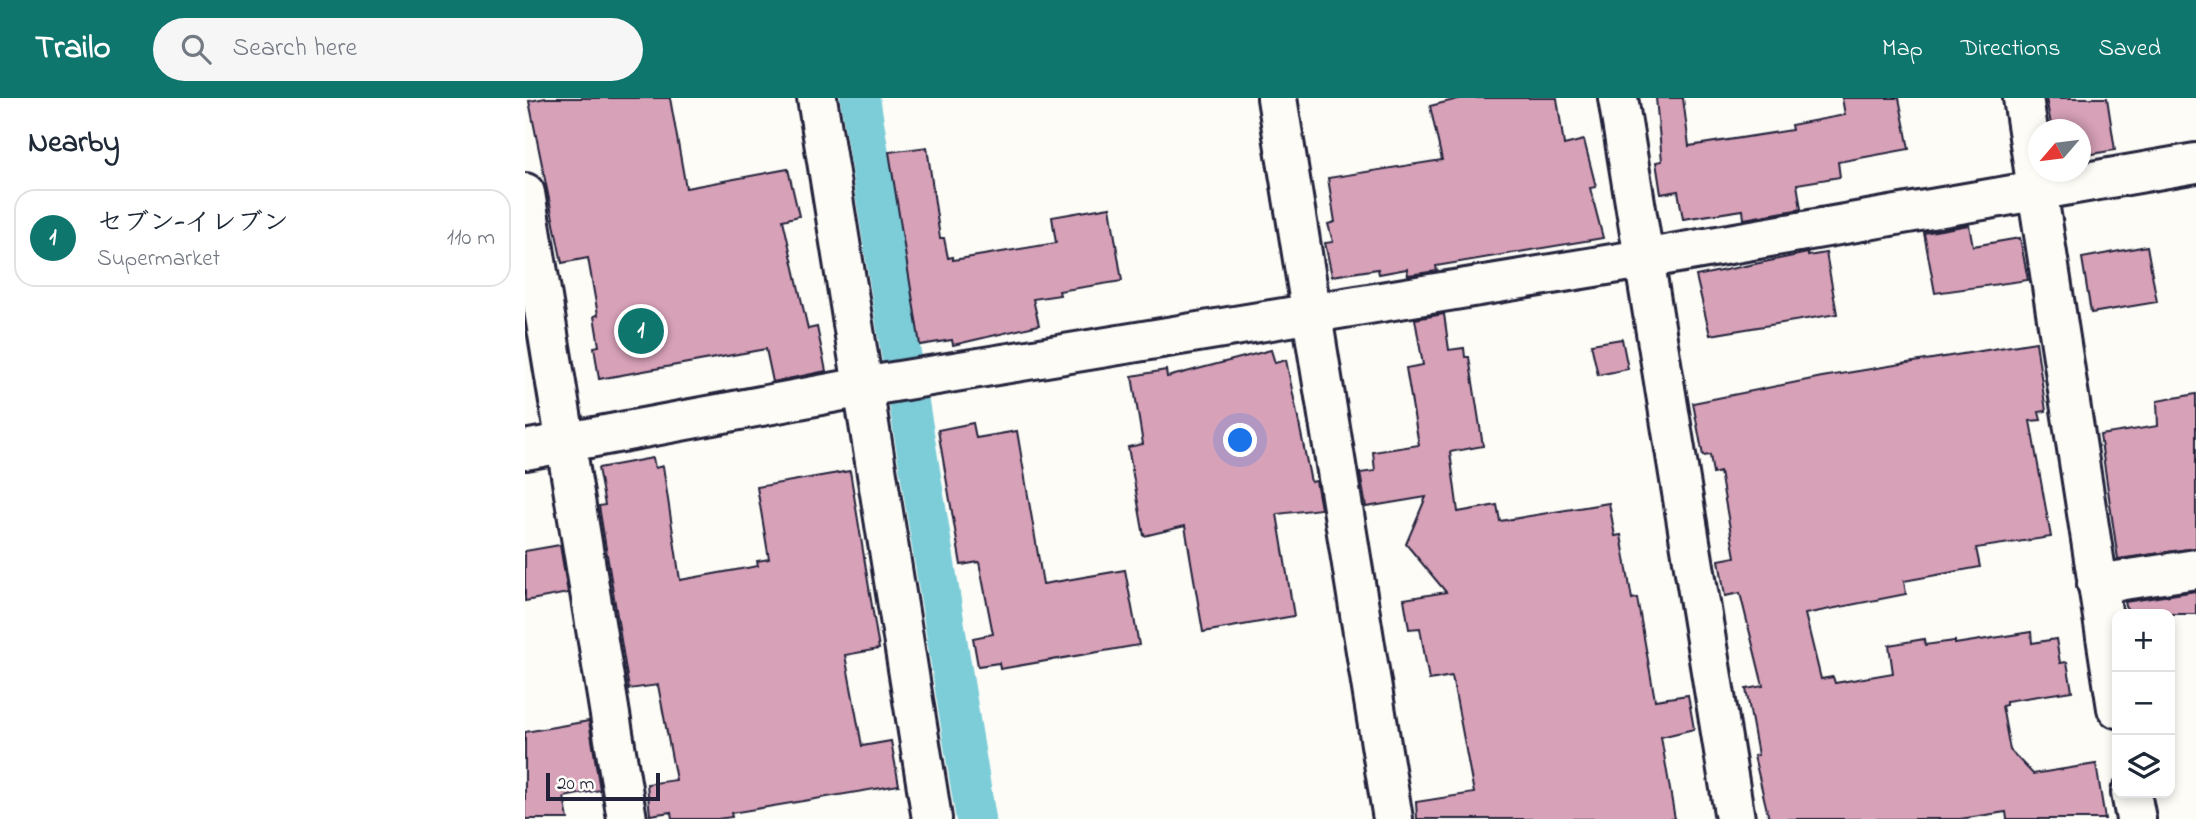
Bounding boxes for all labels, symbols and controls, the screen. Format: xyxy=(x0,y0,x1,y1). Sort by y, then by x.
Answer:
search box xyxy=(153,18,643,81)
text: Trailo xyxy=(35,25,111,73)
icon: search xyxy=(177,30,215,68)
text: Search here xyxy=(233,30,357,68)
text: Map xyxy=(1882,32,1923,67)
text: Directions xyxy=(1961,32,2060,67)
text: Saved xyxy=(2098,32,2161,67)
north arrow xyxy=(2028,119,2091,182)
text: Nearby xyxy=(28,122,120,166)
text: セブン-イレブン xyxy=(97,205,289,243)
text: 1 xyxy=(49,222,57,255)
text: 110 m xyxy=(447,222,495,255)
text: Supermarket xyxy=(97,243,220,276)
pin: 1 xyxy=(618,305,664,357)
your location xyxy=(1223,423,1257,457)
map controls xyxy=(2112,609,2175,798)
button: + xyxy=(2112,609,2175,672)
button: − xyxy=(2112,672,2175,735)
button: layers xyxy=(2112,735,2175,798)
scale bar xyxy=(546,770,660,802)
text: 20 m xyxy=(557,771,594,798)

